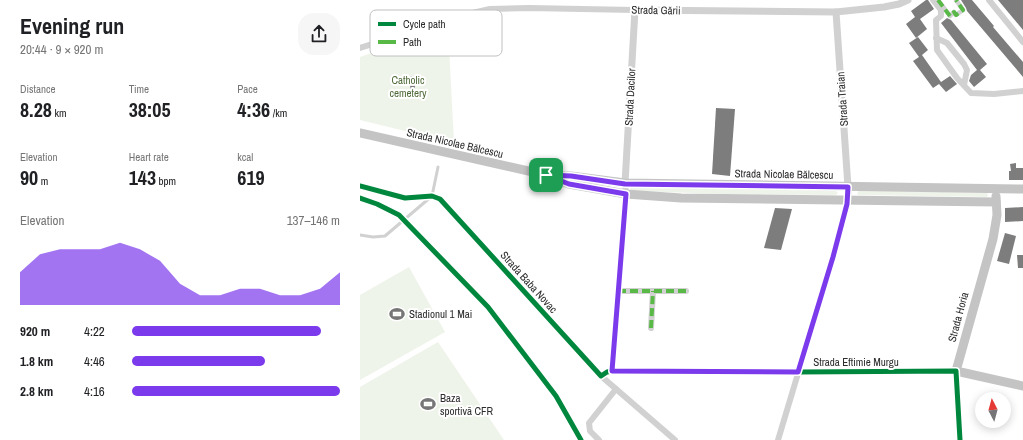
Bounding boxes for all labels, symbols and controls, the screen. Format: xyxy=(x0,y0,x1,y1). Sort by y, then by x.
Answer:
street label: Strada Gării xyxy=(631,3,681,17)
legend xyxy=(370,10,502,56)
text: Evening run xyxy=(20,11,124,41)
button: share xyxy=(298,13,340,55)
text: Cycle path xyxy=(403,17,446,31)
text: Path xyxy=(403,35,422,49)
text: 20:44 · 9 × 920 m xyxy=(20,41,103,58)
street label: Strada Dacilor xyxy=(622,68,638,126)
street label: Strada Traian xyxy=(833,71,851,127)
park label: Catholic cemetery xyxy=(389,73,427,100)
text: Distance xyxy=(20,82,56,96)
text: Time xyxy=(129,82,149,96)
text: Pace xyxy=(237,82,258,96)
text: 8.28 xyxy=(20,96,52,123)
text: 38:05 xyxy=(129,96,171,123)
text: 4:36 xyxy=(237,96,270,123)
text: km xyxy=(52,106,66,120)
text: /km xyxy=(270,106,287,120)
street label: Strada Nicolae Bălcescu xyxy=(405,125,505,161)
text: Elevation xyxy=(20,150,58,164)
text: Heart rate xyxy=(129,150,169,164)
text: kcal xyxy=(237,150,253,164)
pin xyxy=(529,158,563,192)
text: 90 xyxy=(20,164,38,191)
text: 143 xyxy=(129,164,156,191)
text: 619 xyxy=(237,164,265,191)
icon: arrive xyxy=(535,164,557,186)
street label: Strada Nicolae Bălcescu xyxy=(734,166,834,182)
text: m xyxy=(38,174,48,188)
text: bpm xyxy=(156,174,176,188)
text: Elevation xyxy=(20,212,64,229)
text: 137–146 m xyxy=(287,212,340,229)
street label: Strada Baba Novac xyxy=(498,248,561,316)
street label: Strada Horia xyxy=(945,290,971,344)
sports icon: Stadionul 1 Mai xyxy=(388,305,406,323)
place label: Stadionul 1 Mai xyxy=(409,307,472,321)
text: 920 m xyxy=(20,323,50,340)
text: 4:22 xyxy=(84,323,105,340)
text: 1.8 km xyxy=(20,353,53,370)
text: 4:46 xyxy=(84,353,105,370)
street label: Strada Eftimie Murgu xyxy=(813,355,899,369)
text: 2.8 km xyxy=(20,383,53,400)
text: 4:16 xyxy=(84,383,105,400)
place label: Baza sportivă CFR xyxy=(440,391,494,418)
north arrow xyxy=(975,392,1011,428)
map controls xyxy=(975,392,1011,428)
sports icon: Baza sportivă CFR xyxy=(419,395,437,413)

